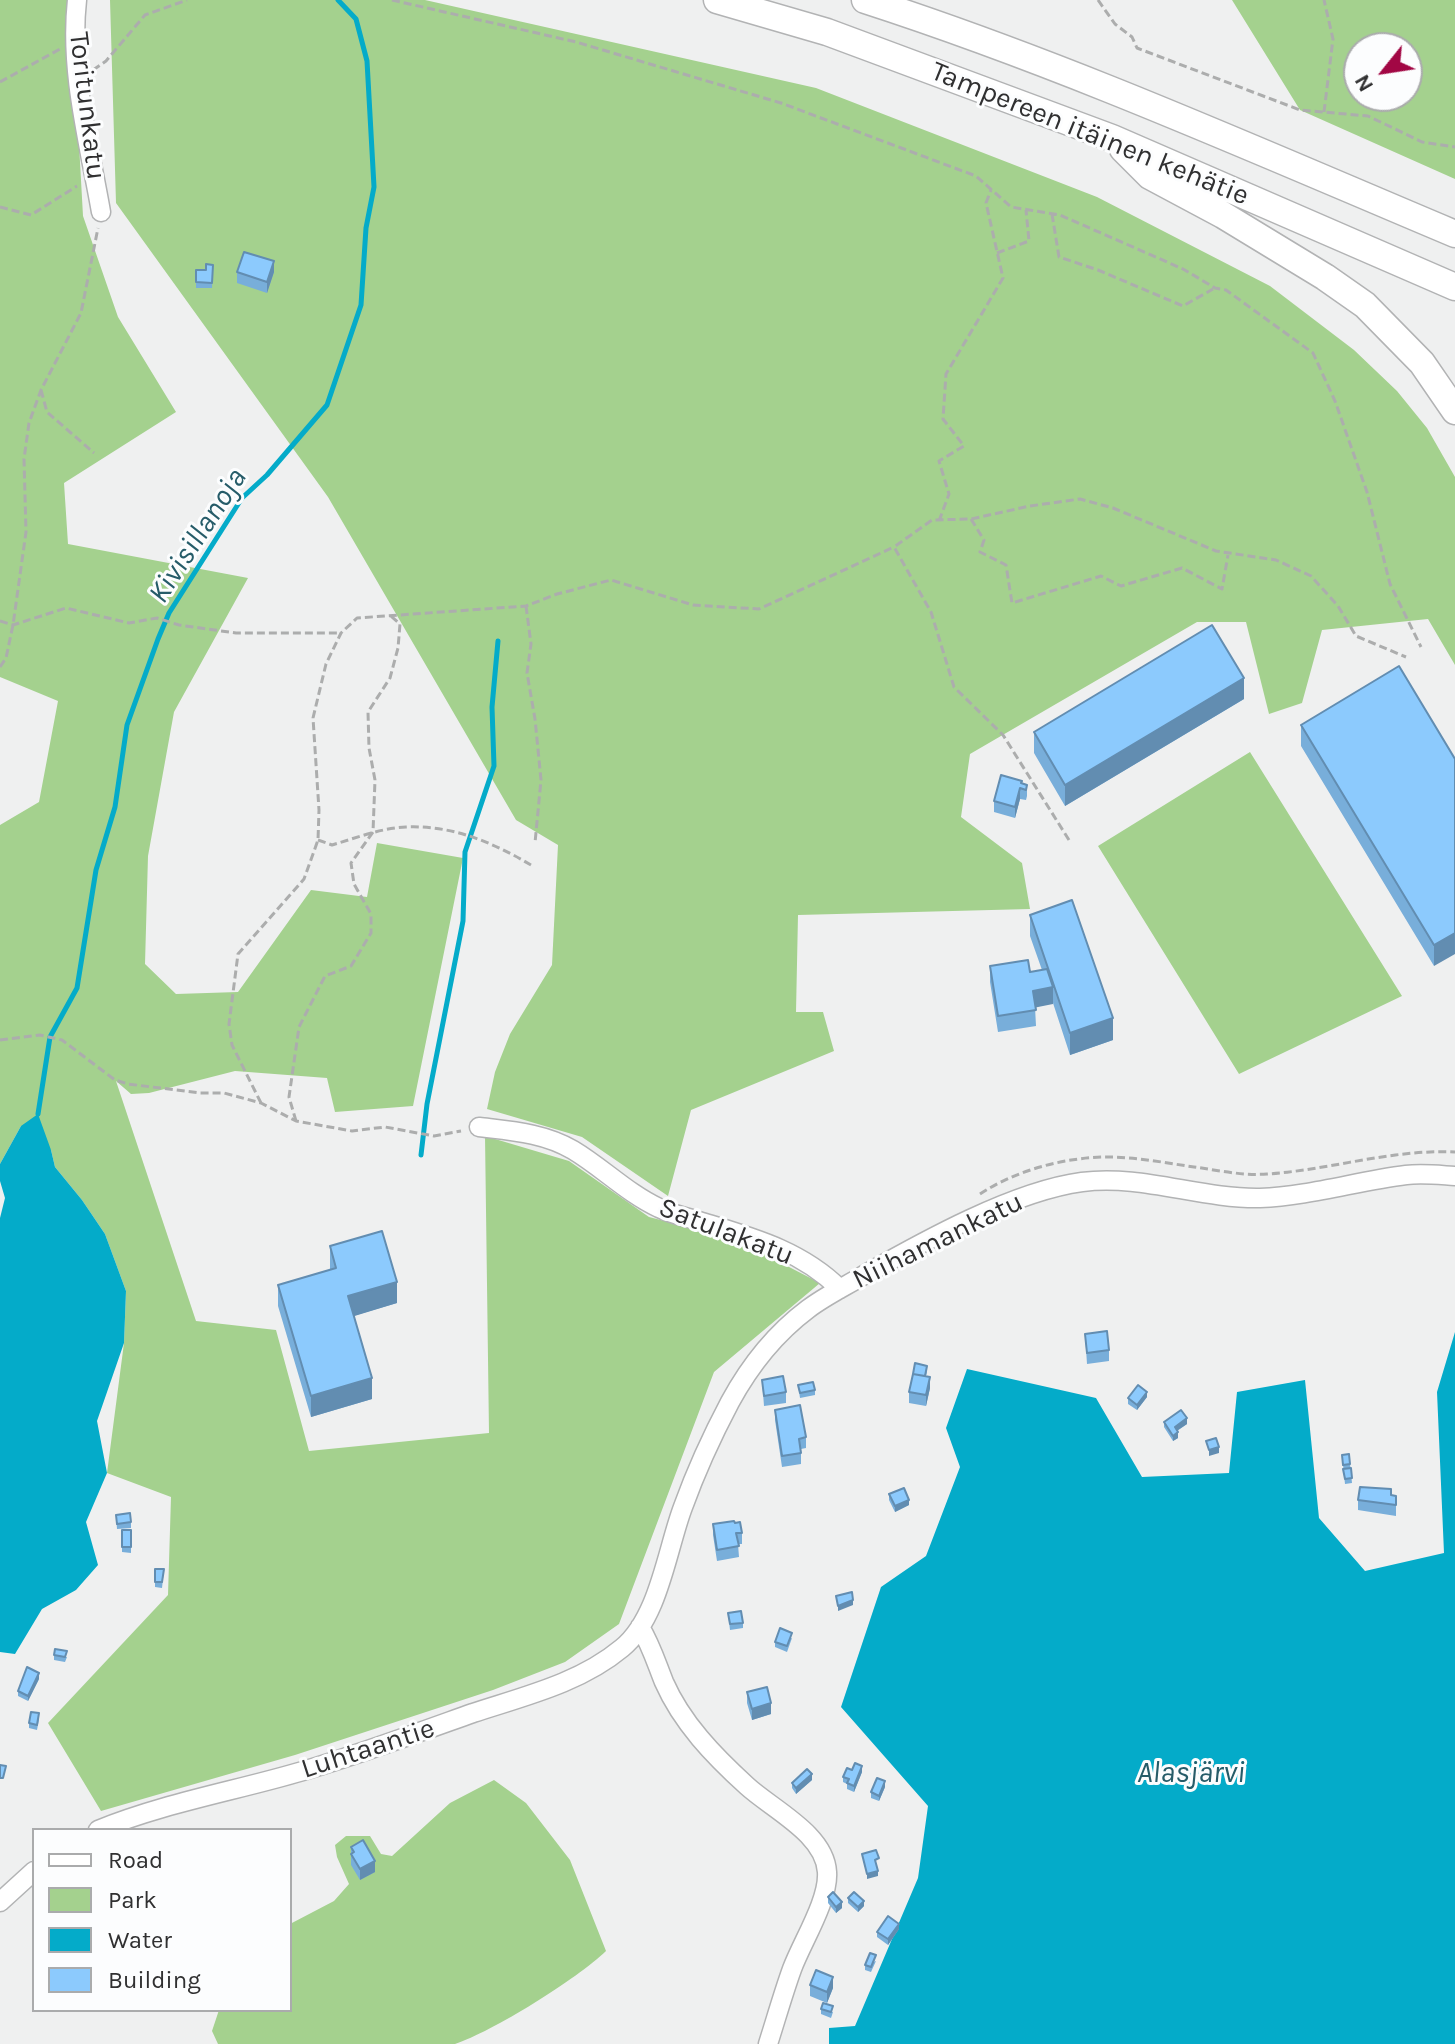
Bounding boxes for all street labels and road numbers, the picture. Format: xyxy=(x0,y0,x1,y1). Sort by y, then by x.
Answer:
street label: Toritunkatu xyxy=(61,30,113,182)
street label: Tampereen itäinen kehätie xyxy=(926,55,1254,213)
street label: Niihamankatu xyxy=(847,1185,1029,1297)
street label: Satulakatu xyxy=(654,1191,798,1273)
street label: Luhtaantie xyxy=(297,1712,439,1786)

